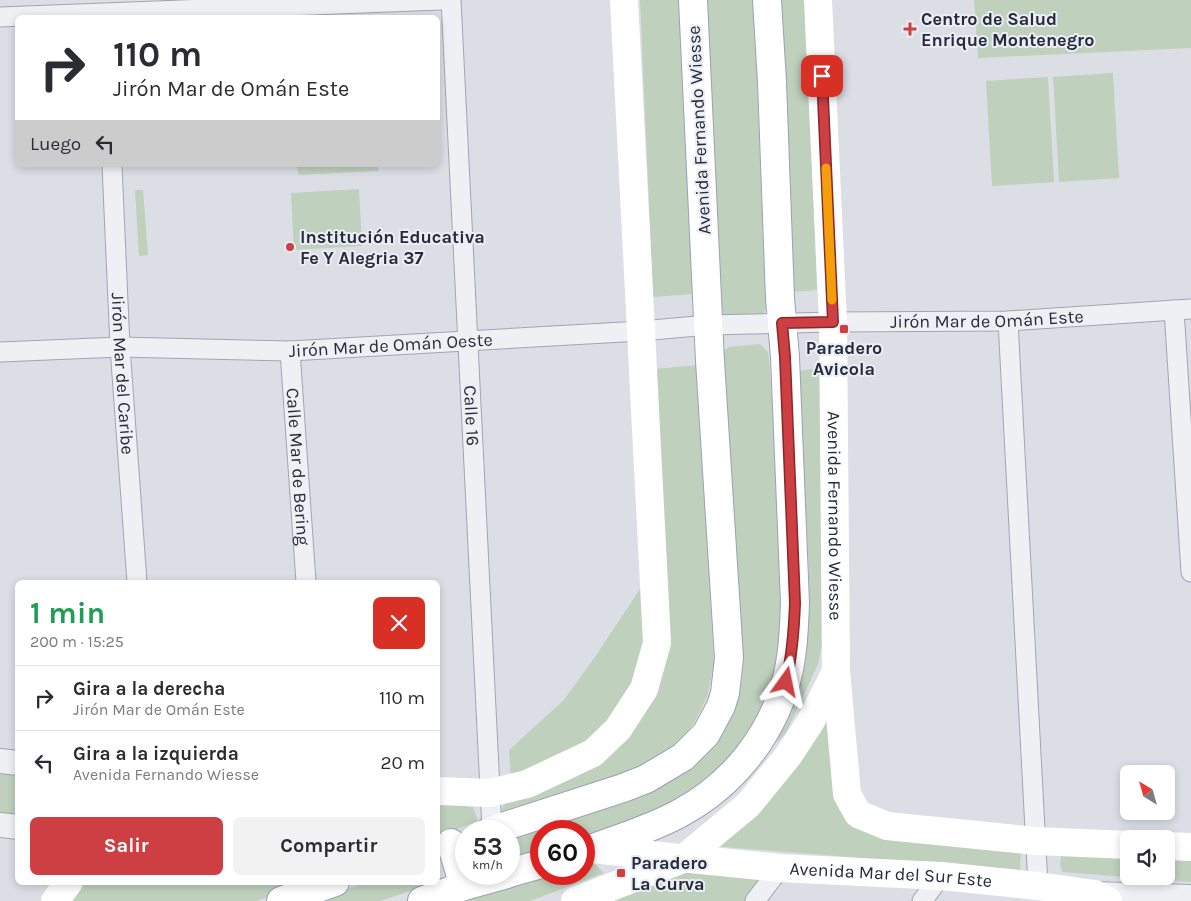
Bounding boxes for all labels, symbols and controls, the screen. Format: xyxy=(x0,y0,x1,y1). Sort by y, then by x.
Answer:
place label: Centro de Salud Enrique Montenegro xyxy=(921,8,1094,51)
marker: Centro de Salud Enrique Montenegro xyxy=(903,22,917,36)
street label: Avenida Fernando Wiesse xyxy=(683,25,715,235)
text: 110 m xyxy=(113,34,202,75)
icon: right xyxy=(30,35,95,100)
pin xyxy=(801,55,843,97)
icon: arrive xyxy=(808,62,836,90)
text: Jirón Mar de Omán Este xyxy=(113,76,349,102)
icon: left xyxy=(91,130,119,158)
text: Luego xyxy=(30,133,81,155)
place label: Institución Educativa Fe Y Alegria 37 xyxy=(300,226,485,269)
marker: Institución Educativa Fe Y Alegria 37 xyxy=(284,241,296,253)
street label: Jirón Mar del Caribe xyxy=(107,292,139,455)
street label: Jirón Mar de Omán Este xyxy=(890,305,1084,333)
marker: Paradero Avicola xyxy=(838,323,850,335)
street label: Jirón Mar de Omán Oeste xyxy=(288,328,493,362)
place label: Paradero Avicola xyxy=(806,337,882,380)
street label: Calle 16 xyxy=(459,385,484,446)
street label: Calle Mar de Bering xyxy=(282,387,314,546)
street label: Avenida Fernando Wiesse xyxy=(823,411,847,620)
text: 1 min xyxy=(30,595,105,631)
button: close xyxy=(373,597,425,649)
text: 200 m · 15:25 xyxy=(30,632,124,651)
position arrow xyxy=(759,655,811,707)
text: Gira a la derecha xyxy=(73,678,225,700)
icon: right xyxy=(30,684,58,712)
text: 110 m xyxy=(379,687,425,709)
text: Jirón Mar de Omán Este xyxy=(73,700,245,719)
text: Gira a la izquierda xyxy=(73,743,239,765)
icon: left xyxy=(30,749,58,777)
text: 20 m xyxy=(380,752,425,774)
text: Avenida Fernando Wiesse xyxy=(73,765,259,784)
north arrow xyxy=(1120,765,1175,820)
map controls xyxy=(1120,765,1175,885)
button: Salir xyxy=(30,817,223,875)
button: Compartir xyxy=(233,817,425,875)
speed limit sign: 60 xyxy=(530,820,595,885)
button: sound xyxy=(1120,830,1175,885)
text: 53 xyxy=(472,832,503,861)
place label: Paradero La Curva xyxy=(631,852,707,895)
street label: Avenida Mar del Sur Este xyxy=(789,857,993,892)
text: km/h xyxy=(472,858,503,872)
marker: Paradero La Curva xyxy=(615,867,627,879)

